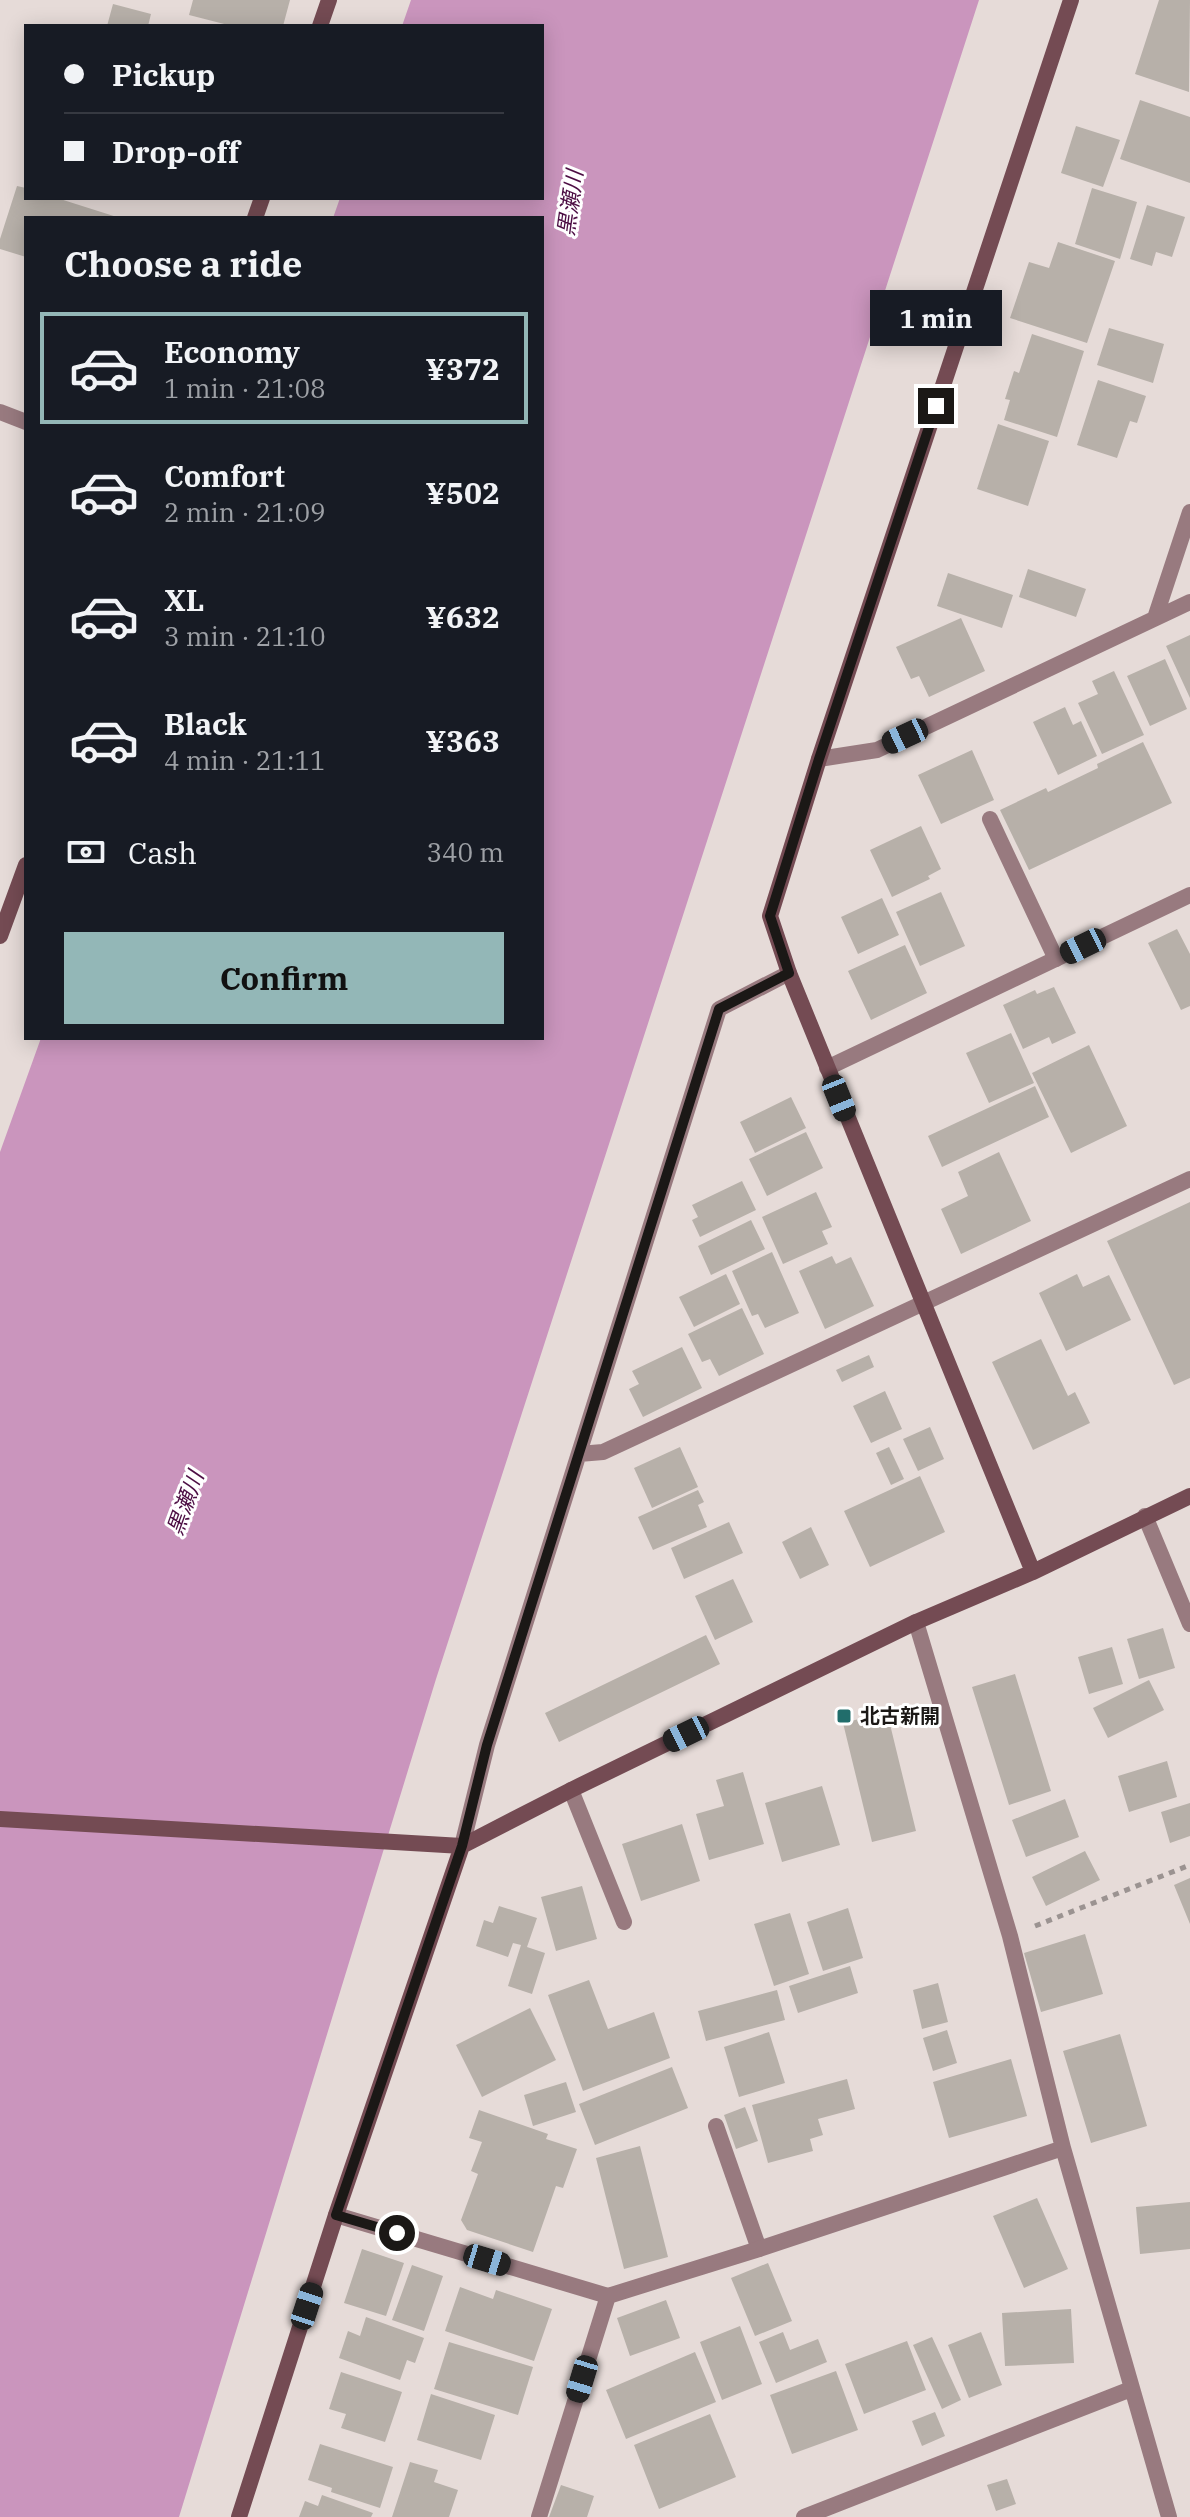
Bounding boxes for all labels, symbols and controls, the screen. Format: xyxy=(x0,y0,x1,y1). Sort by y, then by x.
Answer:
text: Pickup xyxy=(112,55,215,94)
text: Drop-off xyxy=(112,132,240,171)
water label: 黒瀬川 xyxy=(551,166,589,238)
text: Choose a ride xyxy=(64,240,303,287)
callout: 1 min xyxy=(870,290,1002,346)
text: 1 min xyxy=(900,301,972,335)
icon: car xyxy=(68,332,140,404)
text: Economy xyxy=(164,332,300,371)
text: ¥372 xyxy=(426,349,500,388)
text: 1 min · 21:08 xyxy=(164,371,326,405)
route end xyxy=(918,388,954,424)
icon: car xyxy=(68,456,140,528)
text: Comfort xyxy=(164,456,285,495)
text: ¥502 xyxy=(426,473,500,512)
text: 2 min · 21:09 xyxy=(164,495,326,529)
icon: car xyxy=(68,580,140,652)
text: XL xyxy=(164,580,204,619)
text: ¥632 xyxy=(426,597,500,636)
text: 3 min · 21:10 xyxy=(164,619,326,653)
icon: car xyxy=(68,704,140,776)
text: Black xyxy=(164,704,247,743)
car xyxy=(878,715,932,757)
text: ¥363 xyxy=(426,721,500,760)
text: 4 min · 21:11 xyxy=(164,743,326,777)
icon: cash xyxy=(64,830,108,874)
text: Cash xyxy=(128,833,197,872)
text: 340 m xyxy=(426,835,504,869)
car xyxy=(1056,925,1110,967)
button: Confirm xyxy=(64,932,504,1024)
car xyxy=(819,1071,859,1125)
water label: 黒瀬川 xyxy=(160,1465,210,1539)
place label: 北古新開 xyxy=(860,1702,940,1729)
marker: 北古新開 xyxy=(835,1707,853,1725)
car xyxy=(659,1713,713,1755)
route start xyxy=(379,2215,415,2251)
car xyxy=(461,2242,513,2278)
car xyxy=(288,2279,326,2333)
car xyxy=(564,2353,600,2405)

